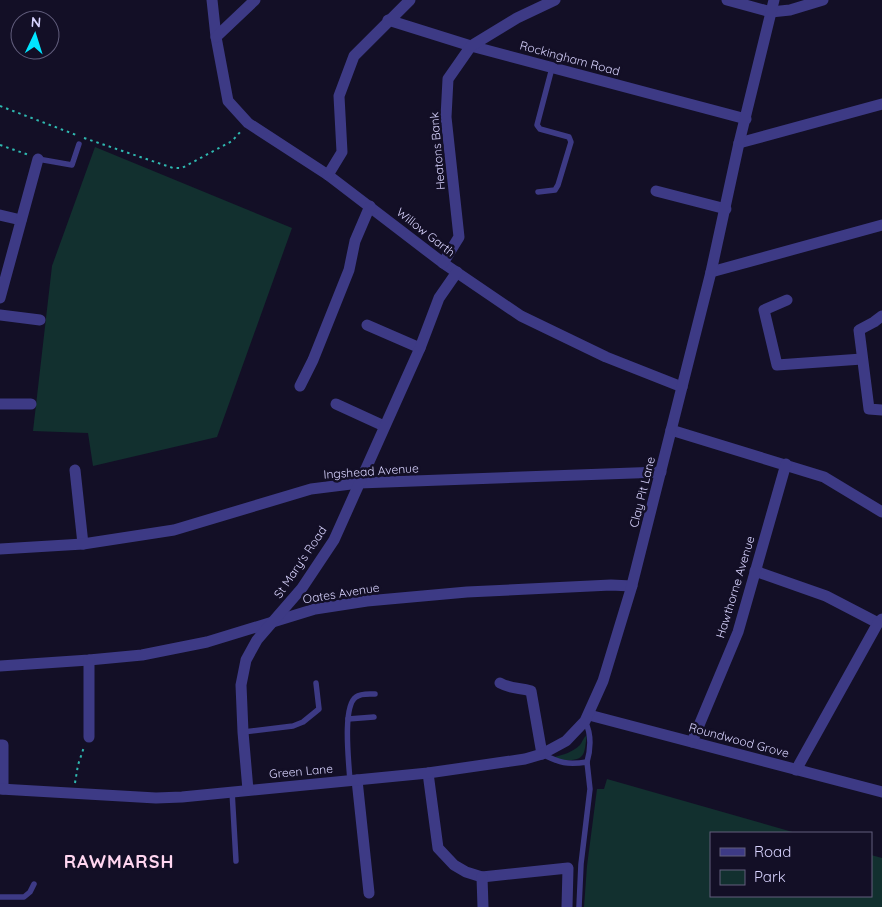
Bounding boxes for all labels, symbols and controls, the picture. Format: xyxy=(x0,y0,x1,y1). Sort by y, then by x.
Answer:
north arrow xyxy=(10,10,60,60)
text: N xyxy=(30,13,42,31)
street label: Rockingham Road xyxy=(518,37,622,79)
street label: Heatons Bank xyxy=(426,111,448,191)
street label: Willow Garth xyxy=(394,204,458,260)
street label: Clay Pit Lane xyxy=(626,455,658,529)
street label: Ingshead Avenue xyxy=(323,460,419,482)
street label: St Mary's Road xyxy=(270,523,330,601)
street label: Hawthorne Avenue xyxy=(712,534,758,640)
street label: Oates Avenue xyxy=(302,580,381,606)
street label: Roundwood Grove xyxy=(687,719,791,761)
street label: Green Lane xyxy=(269,761,334,781)
legend xyxy=(710,832,872,897)
text: Road xyxy=(754,842,791,861)
district label: RAWMARSH xyxy=(64,850,174,873)
text: Park xyxy=(754,867,786,886)

